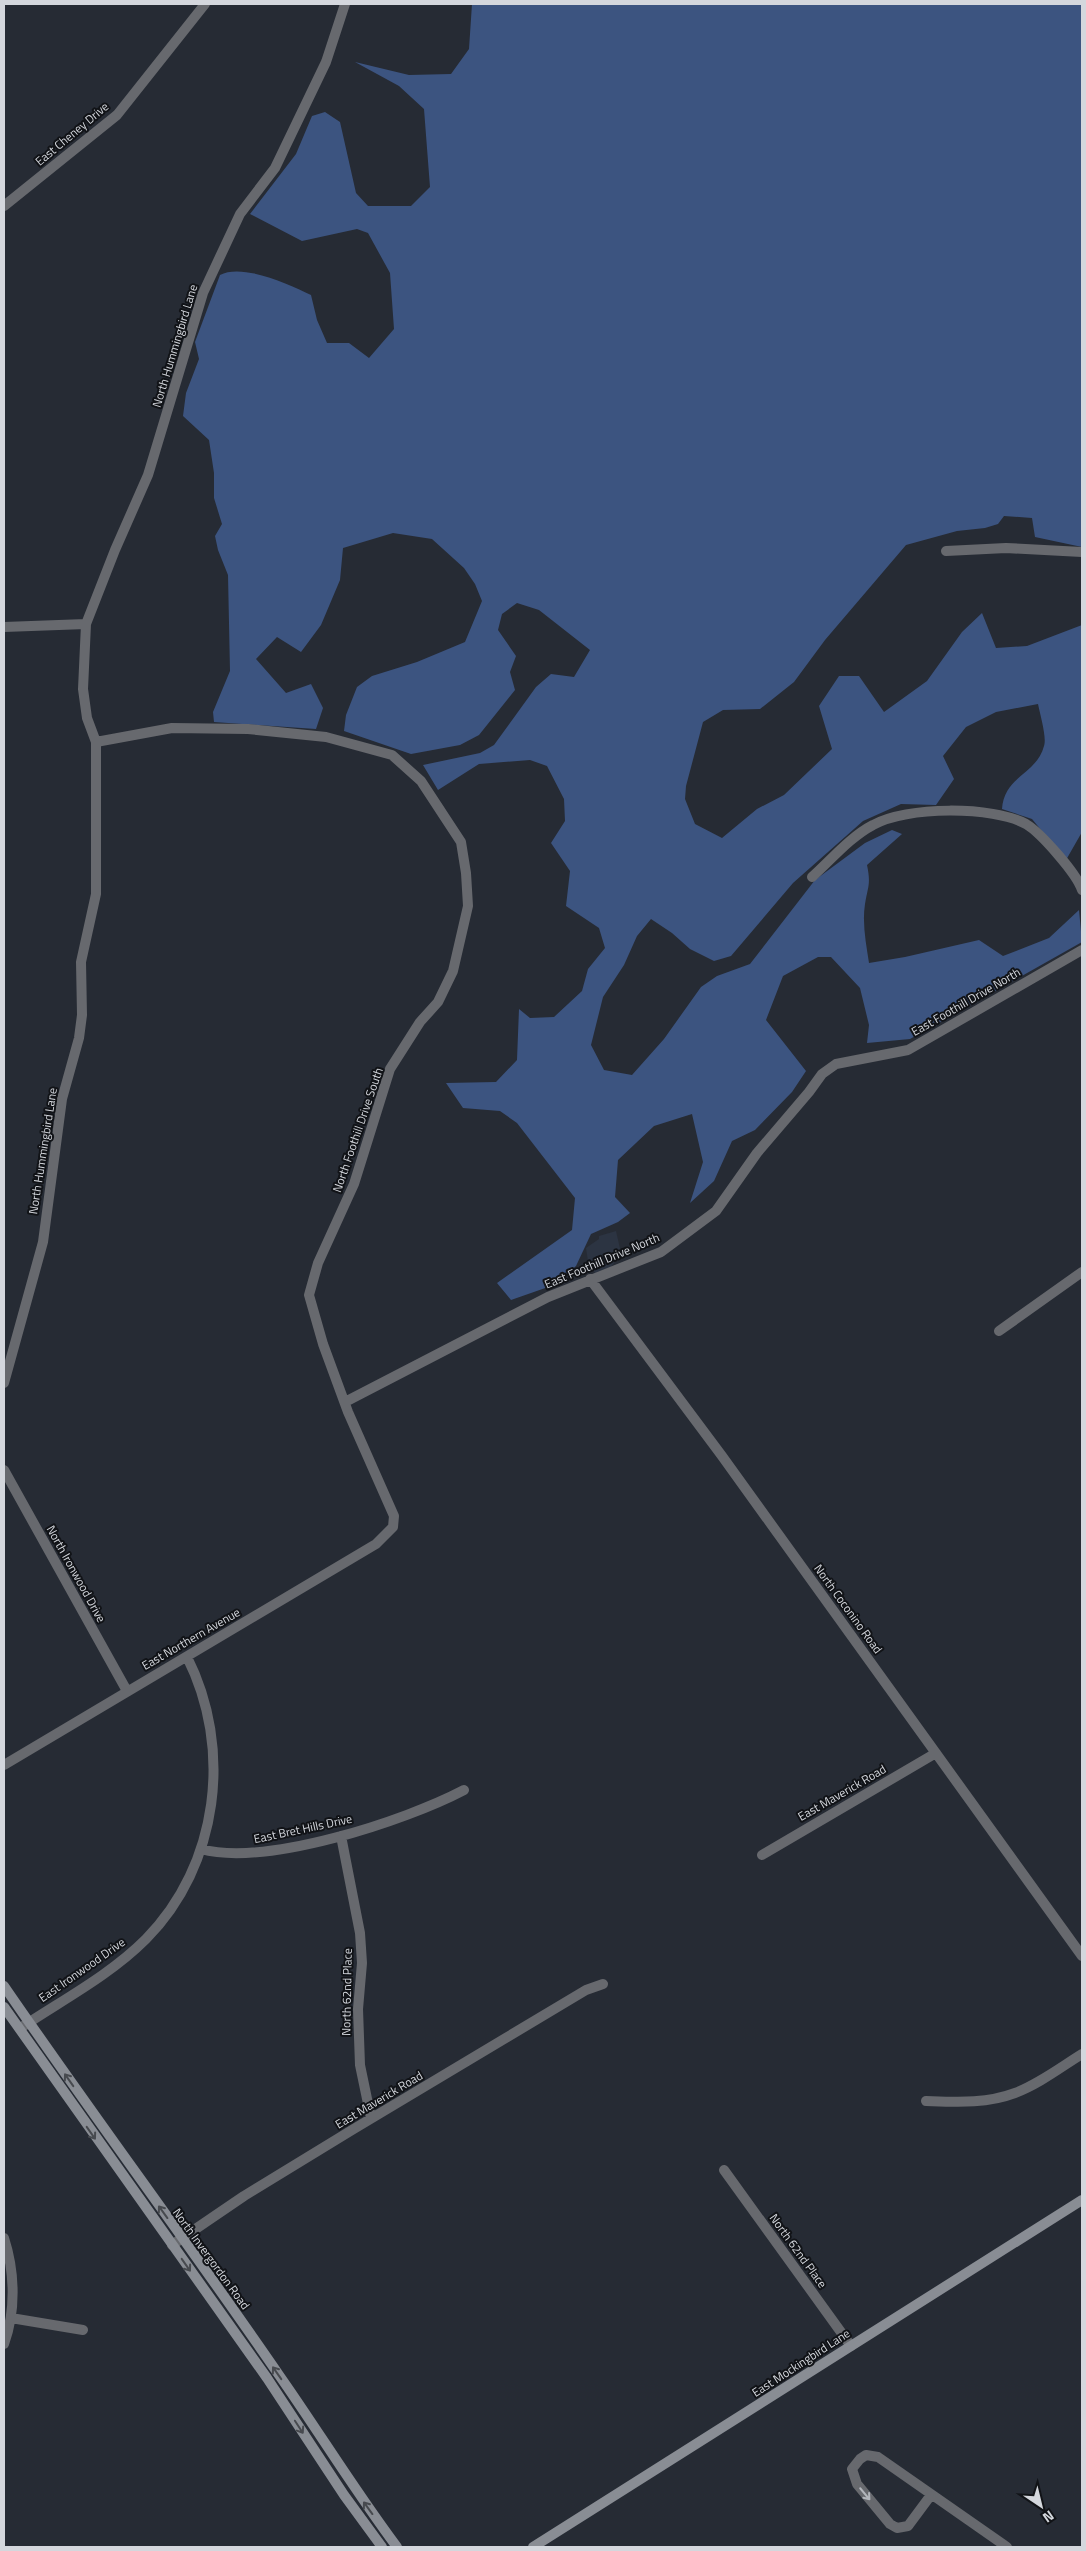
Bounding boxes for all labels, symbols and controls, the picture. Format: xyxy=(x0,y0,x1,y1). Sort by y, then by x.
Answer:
street label: East Cheney Drive xyxy=(31,97,113,170)
street label: North Hummingbird Lane xyxy=(147,282,202,410)
street label: East Foothill Drive North xyxy=(908,962,1024,1041)
street label: North Foothill Drive South xyxy=(327,1065,388,1195)
street label: North Hummingbird Lane xyxy=(23,1086,62,1216)
street label: East Foothill Drive North xyxy=(541,1228,662,1293)
street label: North Ironwood Drive xyxy=(42,1522,111,1626)
street label: North Coconino Road xyxy=(809,1560,887,1657)
street label: East Northern Avenue xyxy=(138,1603,244,1675)
street label: East Maverick Road xyxy=(794,1760,889,1826)
street label: East Bret Hills Drive xyxy=(252,1809,354,1848)
street label: East Ironwood Drive xyxy=(35,1933,129,2007)
street label: North 62nd Place xyxy=(336,1948,357,2036)
street label: East Maverick Road xyxy=(331,2066,426,2133)
one-way arrow xyxy=(64,2073,74,2087)
one-way arrow xyxy=(86,2126,96,2140)
street label: North Invergordon Road xyxy=(168,2204,255,2313)
one-way arrow xyxy=(158,2205,168,2219)
street label: North 62nd Place xyxy=(765,2210,832,2292)
one-way arrow xyxy=(181,2258,191,2272)
street label: East Mockingbird Lane xyxy=(748,2324,854,2402)
one-way arrow xyxy=(272,2367,283,2380)
one-way arrow xyxy=(294,2420,304,2434)
north arrow xyxy=(1016,2481,1066,2531)
one-way arrow xyxy=(860,2487,871,2500)
one-way arrow xyxy=(363,2501,373,2515)
text: N xyxy=(1039,2506,1059,2528)

